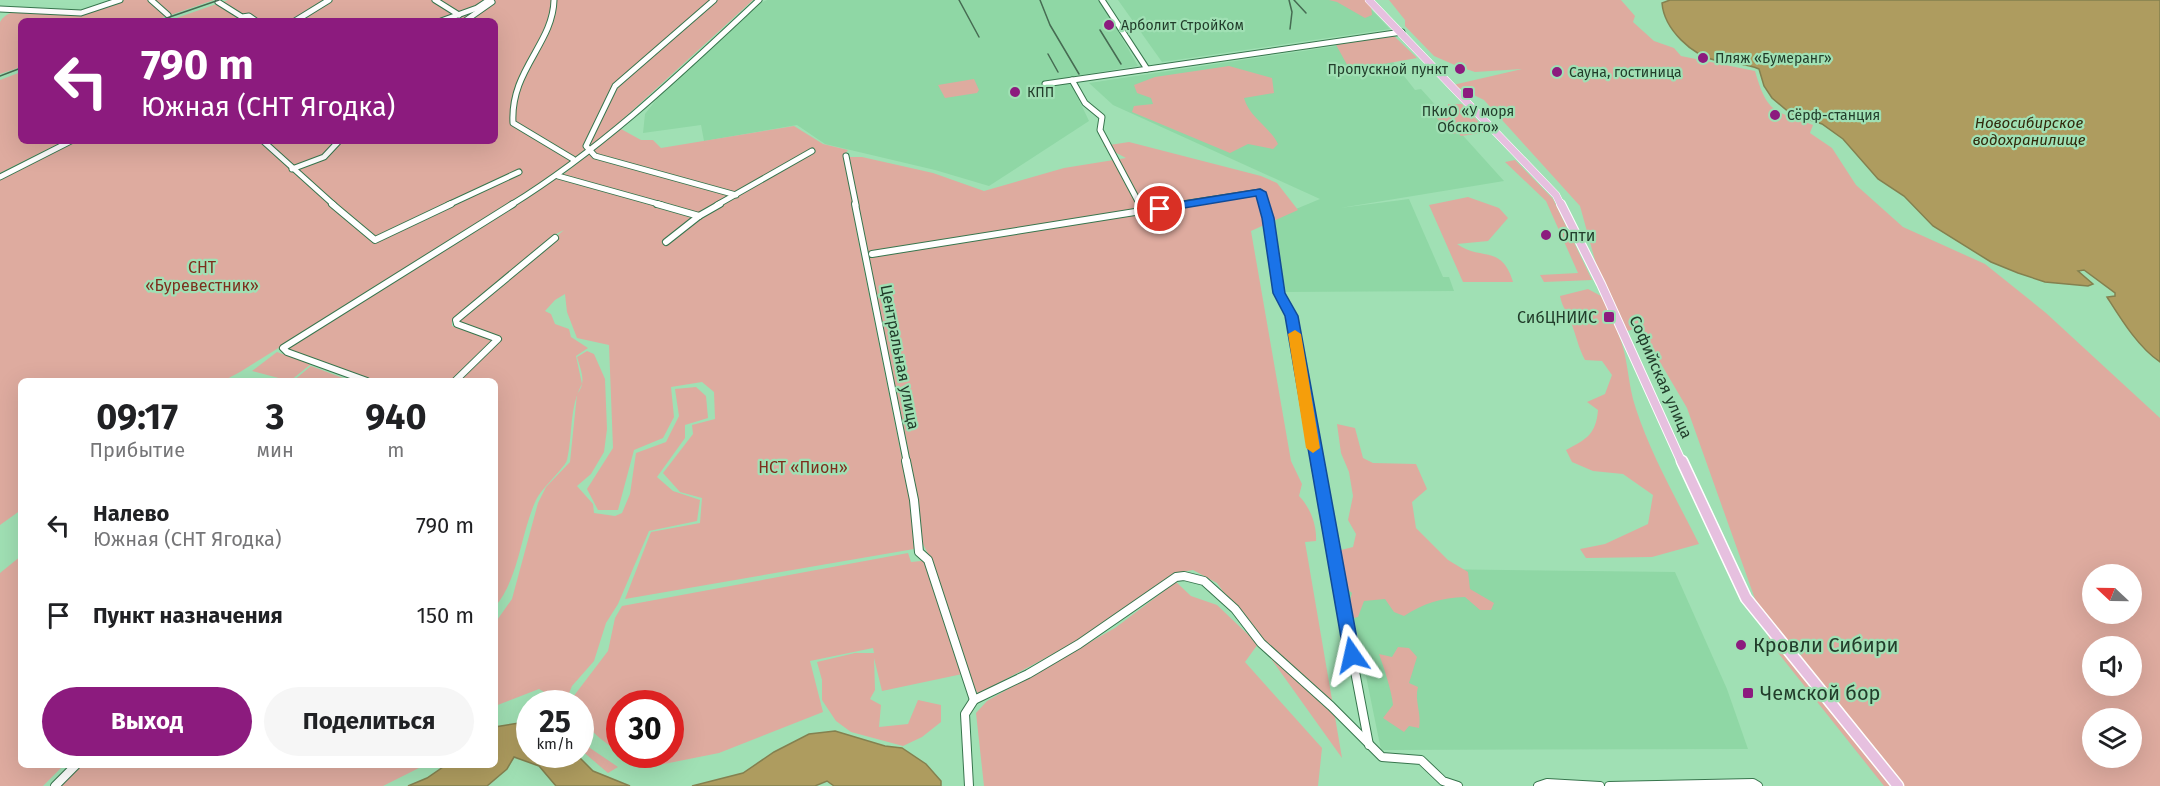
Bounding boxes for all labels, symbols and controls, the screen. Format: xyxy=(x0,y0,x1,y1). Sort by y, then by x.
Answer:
place label: Арболит СтройКом xyxy=(1121,17,1244,34)
marker: Арболит СтройКом xyxy=(1102,18,1116,32)
text: 790 m xyxy=(141,40,254,90)
icon: left xyxy=(42,42,120,120)
place label: Пляж «Бумеранг» xyxy=(1715,50,1832,67)
marker: Пляж «Бумеранг» xyxy=(1696,51,1710,65)
place label: Пропускной пункт xyxy=(1327,61,1449,78)
marker: Пропускной пункт xyxy=(1453,62,1467,76)
place label: Сауна, гостиница xyxy=(1569,64,1682,81)
marker: Сауна, гостиница xyxy=(1550,65,1564,79)
place label: КПП xyxy=(1027,84,1054,101)
marker: КПП xyxy=(1008,85,1022,99)
marker: ПКиО «У моря Обского» xyxy=(1461,86,1475,100)
text: Южная (СНТ Ягодка) xyxy=(141,91,395,123)
place label: ПКиО «У моря Обского» xyxy=(1422,103,1514,136)
place label: Сёрф-станция xyxy=(1787,107,1880,124)
marker: Сёрф-станция xyxy=(1768,108,1782,122)
water label: Новосибирское водохранилище xyxy=(1972,114,2086,149)
pin xyxy=(1134,183,1185,234)
icon: arrive xyxy=(1143,192,1176,225)
place label: Опти xyxy=(1558,226,1595,245)
marker: Опти xyxy=(1539,228,1553,242)
park label: СНТ «Буревестник» xyxy=(145,258,259,295)
street label: Центральная улица xyxy=(877,283,923,431)
place label: СибЦНИИС xyxy=(1517,308,1597,327)
marker: СибЦНИИС xyxy=(1602,310,1616,324)
street label: Софийская улица xyxy=(1625,313,1697,441)
text: 09:17 xyxy=(96,395,178,439)
text: 3 xyxy=(266,395,285,439)
text: 940 xyxy=(365,395,427,439)
text: Прибытие xyxy=(89,438,185,462)
text: мин xyxy=(257,438,294,462)
text: m xyxy=(387,438,404,462)
park label: НСТ «Пион» xyxy=(758,458,848,477)
text: Налево xyxy=(93,500,169,527)
icon: left xyxy=(42,509,75,542)
text: 790 m xyxy=(416,512,474,539)
text: Южная (СНТ Ягодка) xyxy=(93,527,281,551)
north arrow xyxy=(2082,564,2142,624)
map controls xyxy=(2082,564,2142,768)
icon: arrive xyxy=(42,599,75,632)
text: Пункт назначения xyxy=(93,602,283,629)
text: 150 m xyxy=(416,602,474,629)
position arrow xyxy=(1320,623,1384,687)
place label: Кровли Сибири xyxy=(1753,633,1899,657)
button: sound xyxy=(2082,636,2142,696)
marker: Кровли Сибири xyxy=(1734,638,1748,652)
place label: Чемской бор xyxy=(1760,681,1880,705)
marker: Чемской бор xyxy=(1741,686,1755,700)
button: Выход xyxy=(42,687,252,756)
button: Поделиться xyxy=(264,687,474,756)
speed limit sign: 30 xyxy=(606,690,684,768)
text: 25 xyxy=(539,704,571,740)
button: layers xyxy=(2082,708,2142,768)
text: km/h xyxy=(536,735,574,753)

